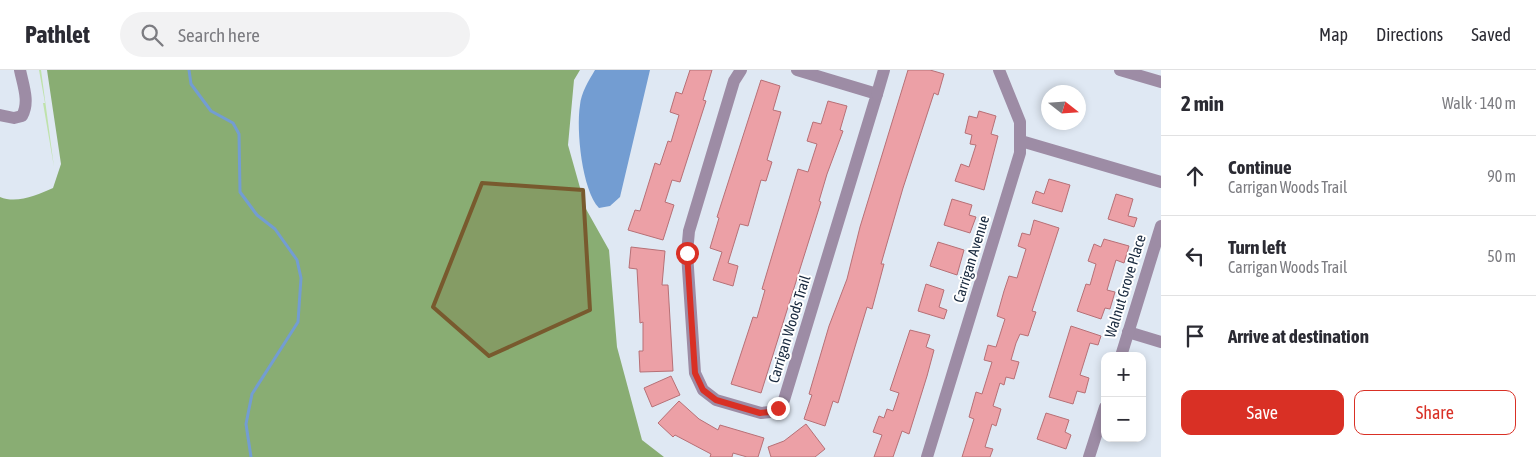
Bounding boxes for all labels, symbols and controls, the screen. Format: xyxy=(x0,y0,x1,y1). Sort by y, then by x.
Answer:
search box xyxy=(120,12,470,57)
text: Pathlet xyxy=(25,21,90,48)
icon: search xyxy=(138,21,166,49)
text: Search here xyxy=(178,24,260,46)
text: Map xyxy=(1319,24,1348,45)
text: Directions xyxy=(1376,24,1443,45)
text: Saved xyxy=(1471,24,1511,45)
north arrow xyxy=(1041,85,1086,130)
text: 2 min xyxy=(1181,91,1224,115)
text: Walk · 140 m xyxy=(1442,94,1516,112)
text: Continue xyxy=(1228,156,1292,178)
icon: ahead xyxy=(1181,162,1209,190)
text: 90 m xyxy=(1487,167,1516,185)
text: Carrigan Woods Trail xyxy=(1228,178,1347,196)
street label: Carrigan Avenue xyxy=(950,213,992,305)
street label: Walnut Grove Place xyxy=(1101,232,1149,340)
text: Turn left xyxy=(1228,236,1286,258)
route start xyxy=(676,242,699,265)
icon: left xyxy=(1181,242,1209,270)
text: 50 m xyxy=(1487,247,1516,265)
text: Carrigan Woods Trail xyxy=(1228,258,1347,276)
street label: Carrigan Woods Trail xyxy=(765,273,813,385)
icon: arrive xyxy=(1181,322,1209,350)
text: Arrive at destination xyxy=(1228,325,1369,347)
map controls xyxy=(1101,352,1146,442)
button: + xyxy=(1101,352,1146,397)
button: Save xyxy=(1181,390,1344,435)
button: Share xyxy=(1354,390,1516,435)
route end xyxy=(767,397,790,420)
button: − xyxy=(1101,397,1146,442)

